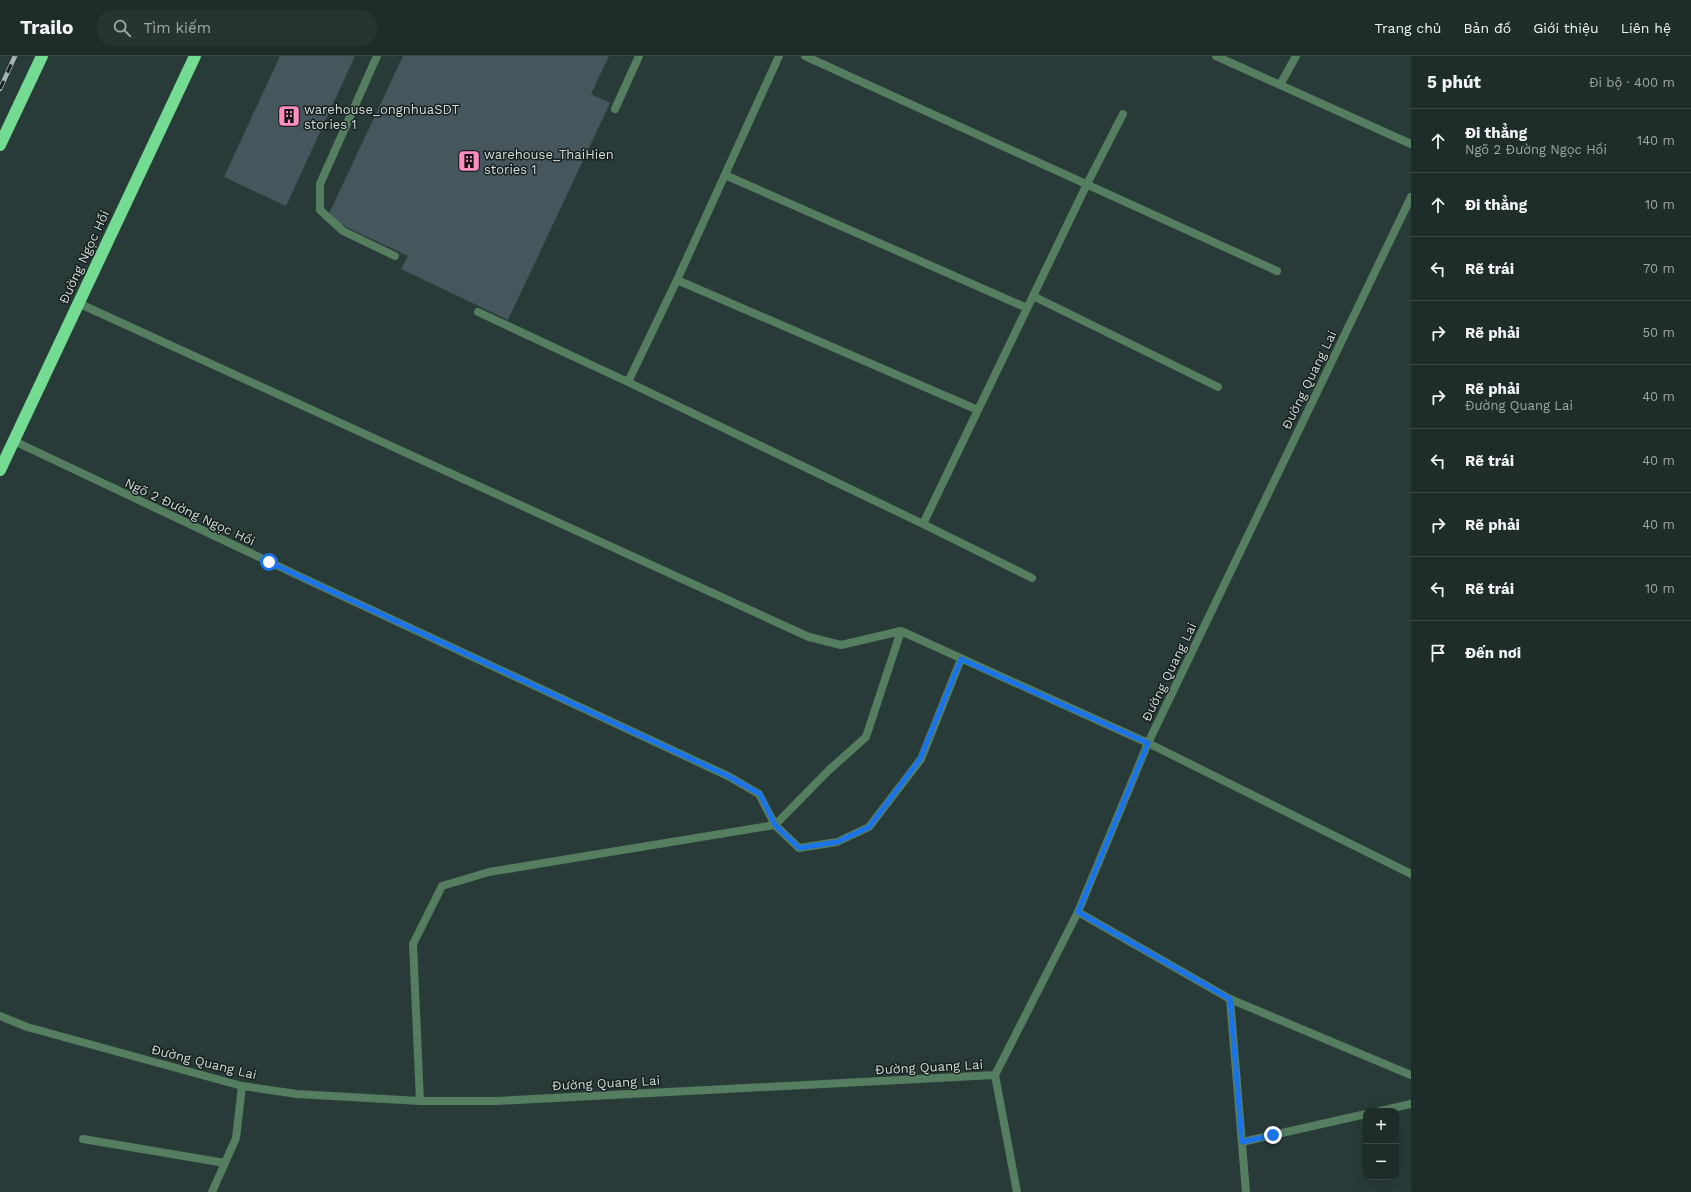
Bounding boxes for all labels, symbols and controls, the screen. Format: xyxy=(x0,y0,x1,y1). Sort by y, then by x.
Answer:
search box xyxy=(97,10,377,46)
text: Trailo xyxy=(20,16,73,39)
icon: search xyxy=(111,17,133,39)
text: Tìm kiếm xyxy=(143,19,211,37)
text: Trang chủ xyxy=(1375,20,1441,36)
text: Bản đồ xyxy=(1463,20,1511,36)
text: Giới thiệu xyxy=(1533,20,1599,36)
text: Liên hệ xyxy=(1621,20,1671,36)
text: 5 phút xyxy=(1427,72,1481,92)
text: Đi bộ · 400 m xyxy=(1589,75,1675,90)
place label: warehouse_ongnhuaSDT stories 1 xyxy=(304,102,460,132)
building icon: warehouse_ongnhuaSDT stories 1 xyxy=(276,103,302,129)
text: Đi thẳng xyxy=(1465,124,1527,142)
icon: ahead xyxy=(1427,130,1449,152)
text: 140 m xyxy=(1637,133,1675,148)
text: Ngõ 2 Đường Ngọc Hồi xyxy=(1465,142,1607,157)
place label: warehouse_ThaiHien stories 1 xyxy=(484,147,614,177)
building icon: warehouse_ThaiHien stories 1 xyxy=(456,148,482,174)
icon: ahead xyxy=(1427,194,1449,216)
text: Đi thẳng xyxy=(1465,196,1527,214)
text: 10 m xyxy=(1645,197,1675,212)
street label: Đường Ngọc Hồi xyxy=(56,208,112,306)
icon: left xyxy=(1427,258,1449,280)
text: Rẽ trái xyxy=(1465,260,1514,278)
text: 70 m xyxy=(1643,261,1675,276)
icon: right xyxy=(1427,322,1449,344)
text: Rẽ phải xyxy=(1465,324,1520,342)
text: 50 m xyxy=(1643,325,1675,340)
street label: Đường Quang Lai xyxy=(1279,328,1339,432)
text: Rẽ phải xyxy=(1465,380,1520,398)
icon: right xyxy=(1427,386,1449,408)
text: 40 m xyxy=(1642,389,1675,404)
text: Đường Quang Lai xyxy=(1465,398,1573,413)
icon: left xyxy=(1427,450,1449,472)
text: Rẽ trái xyxy=(1465,452,1514,470)
text: 40 m xyxy=(1642,453,1675,468)
street label: Ngõ 2 Đường Ngọc Hồi xyxy=(123,475,257,549)
icon: right xyxy=(1427,514,1449,536)
text: Rẽ phải xyxy=(1465,516,1520,534)
text: 40 m xyxy=(1642,517,1675,532)
route start xyxy=(260,553,278,571)
icon: left xyxy=(1427,578,1449,600)
text: Rẽ trái xyxy=(1465,580,1514,598)
text: 10 m xyxy=(1645,581,1675,596)
street label: Đường Quang Lai xyxy=(1139,620,1199,724)
icon: arrive xyxy=(1427,642,1449,664)
text: Đến nơi xyxy=(1465,644,1521,662)
street label: Đường Quang Lai xyxy=(150,1042,258,1082)
street label: Đường Quang Lai xyxy=(875,1057,983,1077)
street label: Đường Quang Lai xyxy=(552,1073,660,1093)
map controls xyxy=(1363,1108,1399,1180)
button: + xyxy=(1363,1108,1399,1144)
route end xyxy=(1264,1126,1282,1144)
button: − xyxy=(1363,1144,1399,1180)

